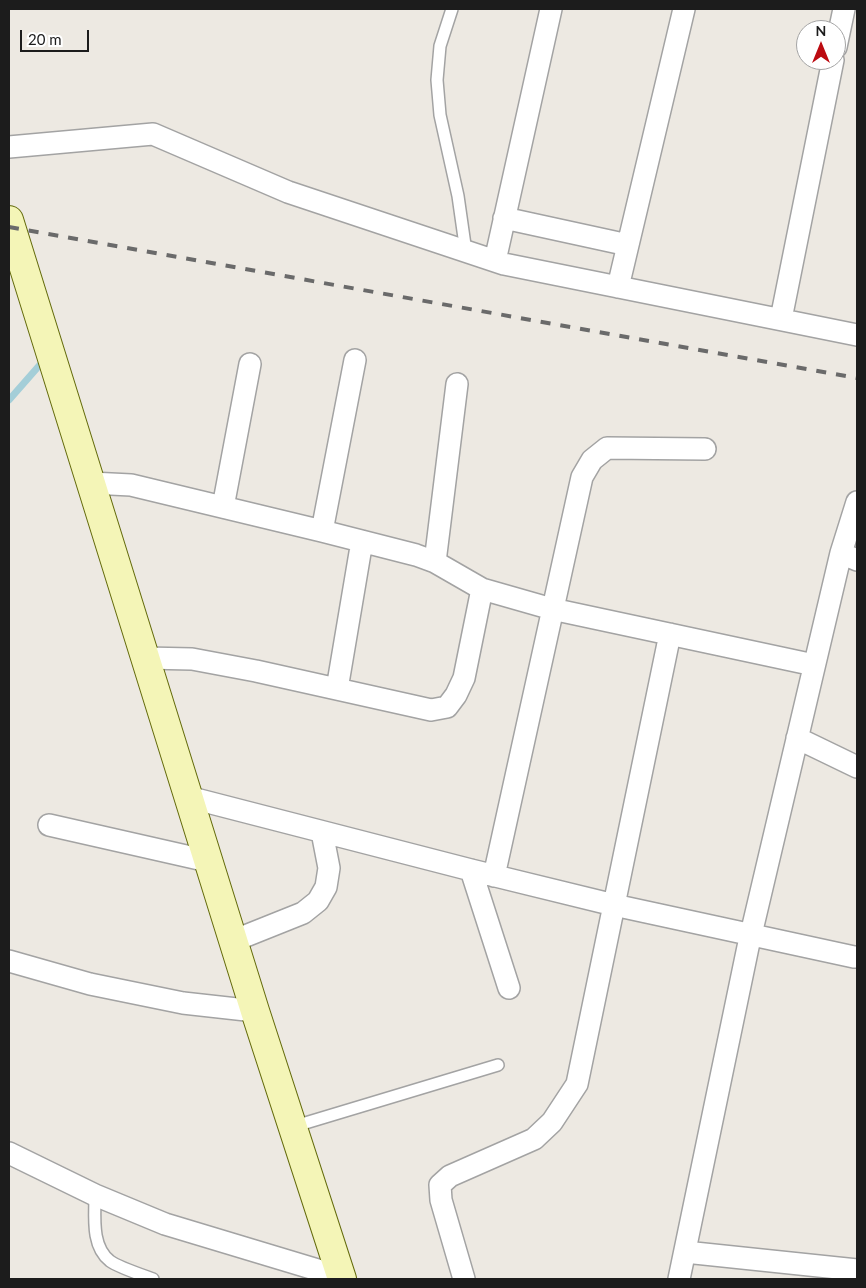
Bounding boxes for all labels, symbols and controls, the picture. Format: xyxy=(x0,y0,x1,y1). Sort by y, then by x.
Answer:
scale bar xyxy=(22,20,91,52)
north arrow xyxy=(796,20,846,70)
text: N xyxy=(816,22,826,39)
text: 20 m xyxy=(28,30,62,48)

